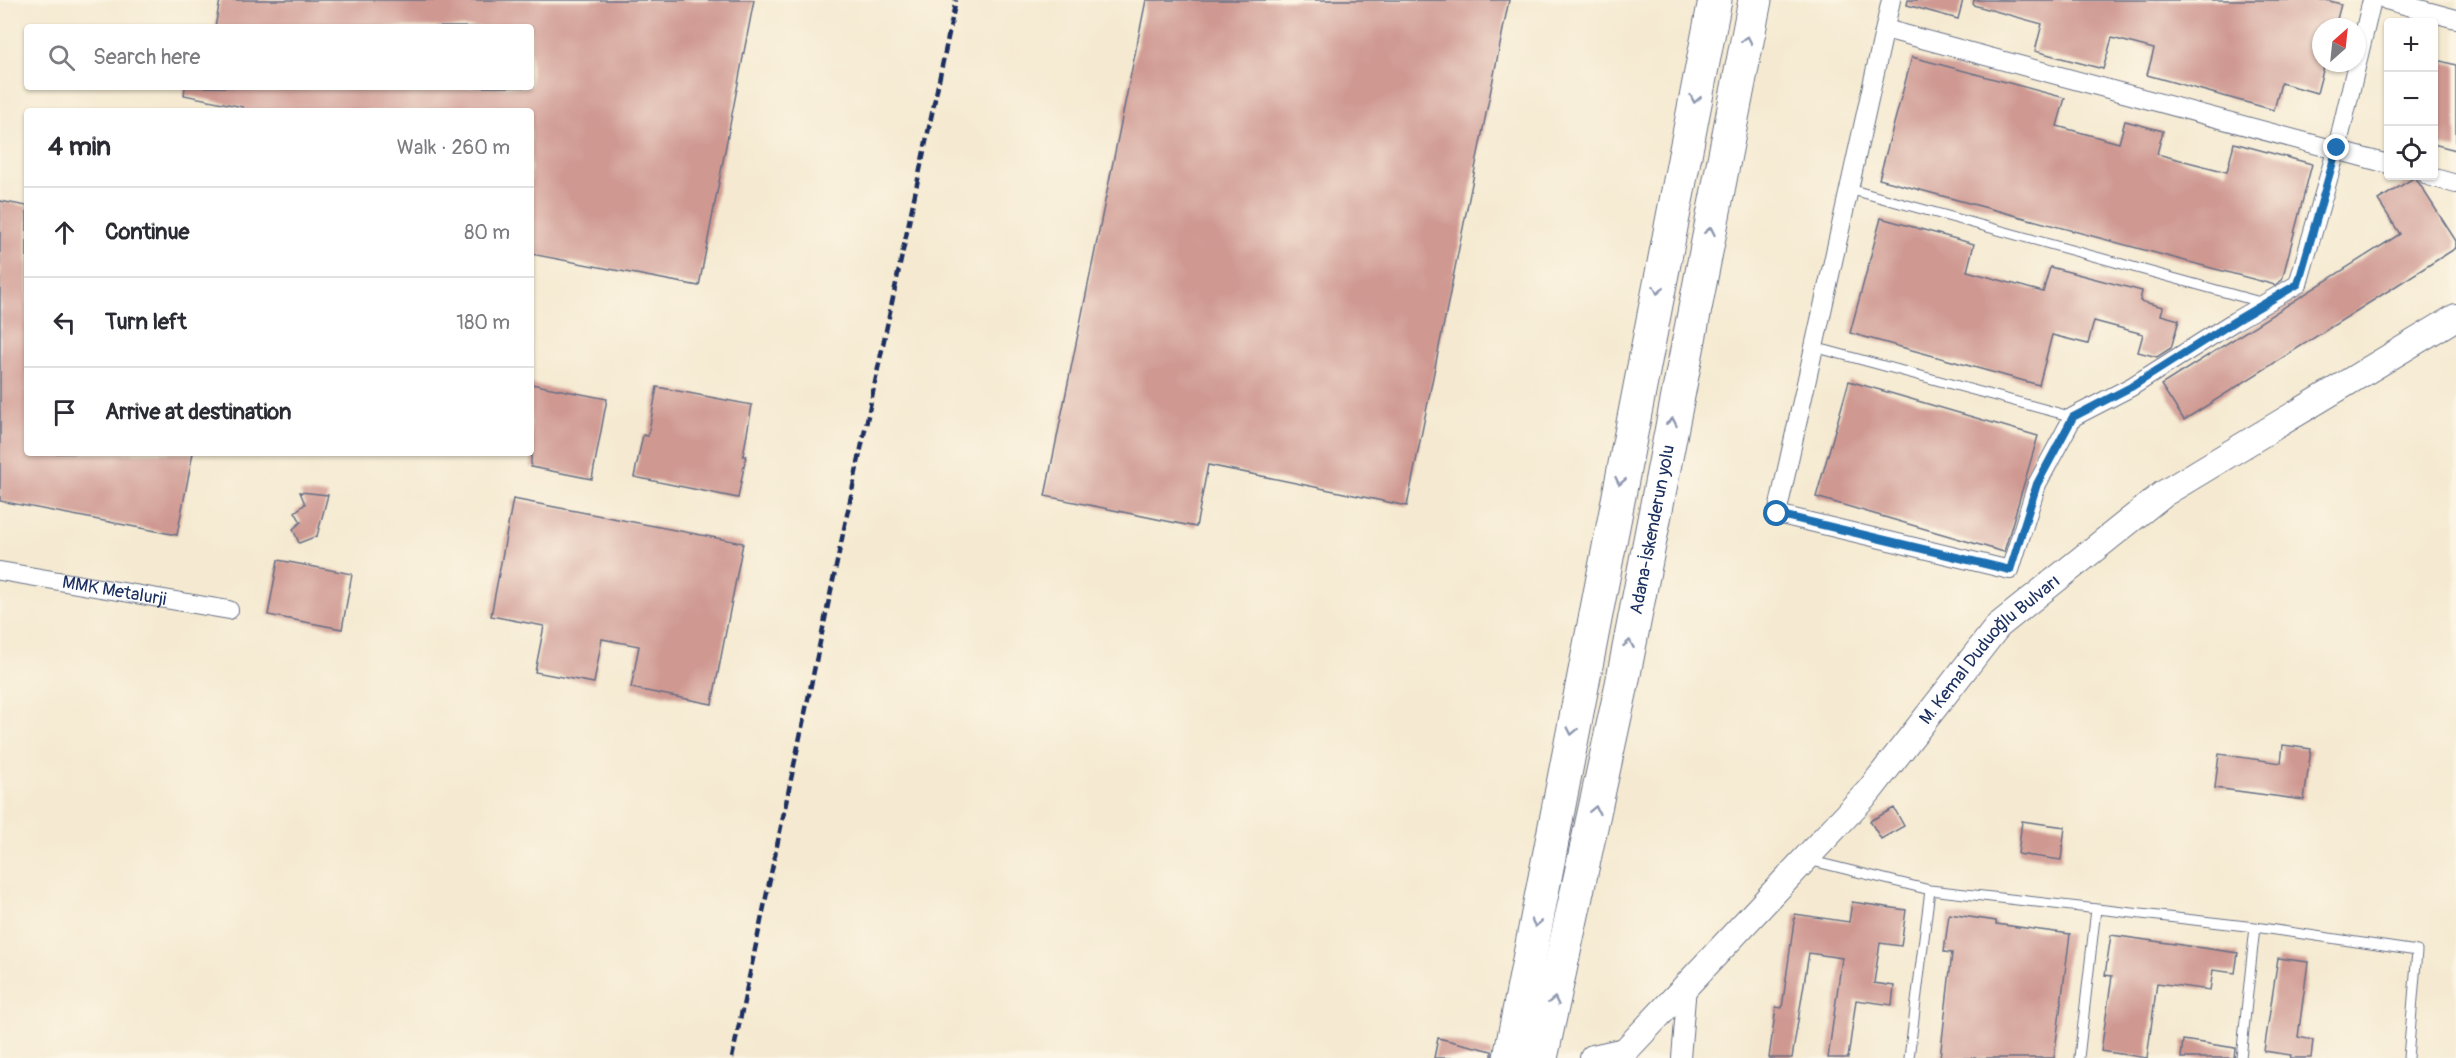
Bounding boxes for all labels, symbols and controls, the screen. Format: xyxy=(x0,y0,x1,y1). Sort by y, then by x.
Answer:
north arrow xyxy=(2312,18,2366,72)
map controls xyxy=(2384,18,2438,180)
button: + xyxy=(2384,18,2438,72)
search box xyxy=(24,24,534,90)
one-way arrow xyxy=(1740,35,1753,45)
icon: search xyxy=(45,41,78,74)
text: Search here xyxy=(93,43,200,71)
button: − xyxy=(2384,72,2438,126)
one-way arrow xyxy=(1689,93,1702,103)
button: locate xyxy=(2384,126,2438,180)
text: 4 min xyxy=(48,131,111,163)
route end xyxy=(2323,134,2349,160)
text: Walk · 260 m xyxy=(397,135,510,160)
icon: ahead xyxy=(48,216,81,249)
text: Continue xyxy=(105,218,189,246)
text: 80 m xyxy=(464,220,510,245)
one-way arrow xyxy=(1703,226,1716,236)
one-way arrow xyxy=(1652,285,1665,295)
icon: left xyxy=(48,306,81,339)
text: Turn left xyxy=(105,308,187,336)
text: 180 m xyxy=(456,310,510,335)
icon: arrive xyxy=(48,396,81,429)
text: Arrive at destination xyxy=(105,398,291,426)
one-way arrow xyxy=(1665,418,1678,428)
street label: Adana-İskenderun yolu xyxy=(1625,443,1680,616)
one-way arrow xyxy=(1614,476,1627,486)
route start xyxy=(1763,500,1789,526)
street label: M. Kemal Duduoğlu Bulvarı xyxy=(1914,570,2065,729)
street label: MMK Metalurji xyxy=(60,571,168,611)
one-way arrow xyxy=(1622,639,1635,649)
one-way arrow xyxy=(1566,726,1579,736)
one-way arrow xyxy=(1588,805,1601,815)
one-way arrow xyxy=(1530,917,1543,927)
one-way arrow xyxy=(1547,996,1560,1006)

